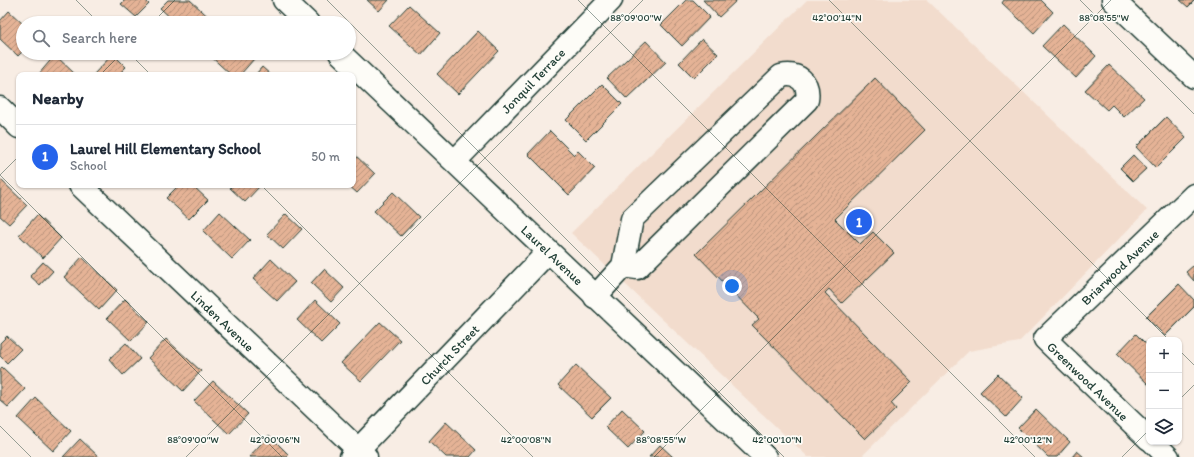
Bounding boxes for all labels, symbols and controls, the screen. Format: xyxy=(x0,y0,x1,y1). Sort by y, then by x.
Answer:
text: 88°09'00"W xyxy=(610,11,662,24)
text: 42°00'14"N xyxy=(812,11,862,24)
text: 88°08'55"W xyxy=(1079,11,1129,24)
search box xyxy=(16,16,356,60)
icon: search xyxy=(30,27,52,49)
text: Search here xyxy=(62,29,137,47)
street label: Jonquil Terrace xyxy=(498,45,568,117)
text: Nearby xyxy=(32,88,84,108)
text: Laurel Hill Elementary School xyxy=(70,140,261,158)
text: 1 xyxy=(42,149,48,164)
text: 50 m xyxy=(311,149,340,164)
text: School xyxy=(70,158,107,173)
pin: 1 xyxy=(846,207,872,237)
street label: Laurel Avenue xyxy=(518,222,586,288)
street label: Briarwood Avenue xyxy=(1078,227,1162,308)
your location xyxy=(722,276,742,296)
street label: Linden Avenue xyxy=(188,288,257,355)
street label: Church Street xyxy=(417,322,482,388)
map controls xyxy=(1146,337,1182,445)
button: + xyxy=(1146,337,1182,373)
street label: Greenwood Avenue xyxy=(1044,339,1131,424)
button: − xyxy=(1146,373,1182,409)
button: layers xyxy=(1146,409,1182,445)
text: 88°09'00"W xyxy=(167,433,219,446)
text: 42°00'06"N xyxy=(250,433,300,446)
text: 42°00'08"N xyxy=(501,433,551,446)
text: 88°08'55"W xyxy=(636,433,686,446)
text: 42°00'10"N xyxy=(752,433,802,446)
text: 42°00'12"N xyxy=(1004,433,1053,446)

